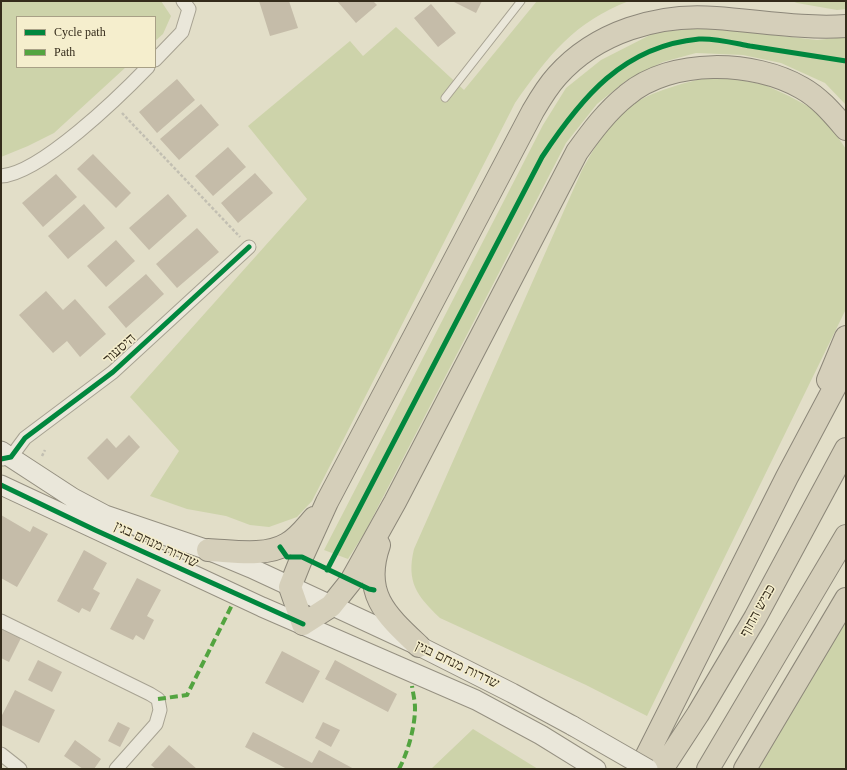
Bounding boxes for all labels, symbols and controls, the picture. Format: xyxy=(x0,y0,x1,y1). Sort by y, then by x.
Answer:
legend xyxy=(16,16,156,68)
text: Cycle path xyxy=(54,25,106,39)
text: Path xyxy=(54,45,75,59)
street label: היסעור xyxy=(100,330,140,368)
street label: שדרות מנחם בגין xyxy=(111,518,201,572)
street label: כביש החוף xyxy=(737,582,779,640)
street label: שדרות מנחם בגין xyxy=(412,637,502,693)

